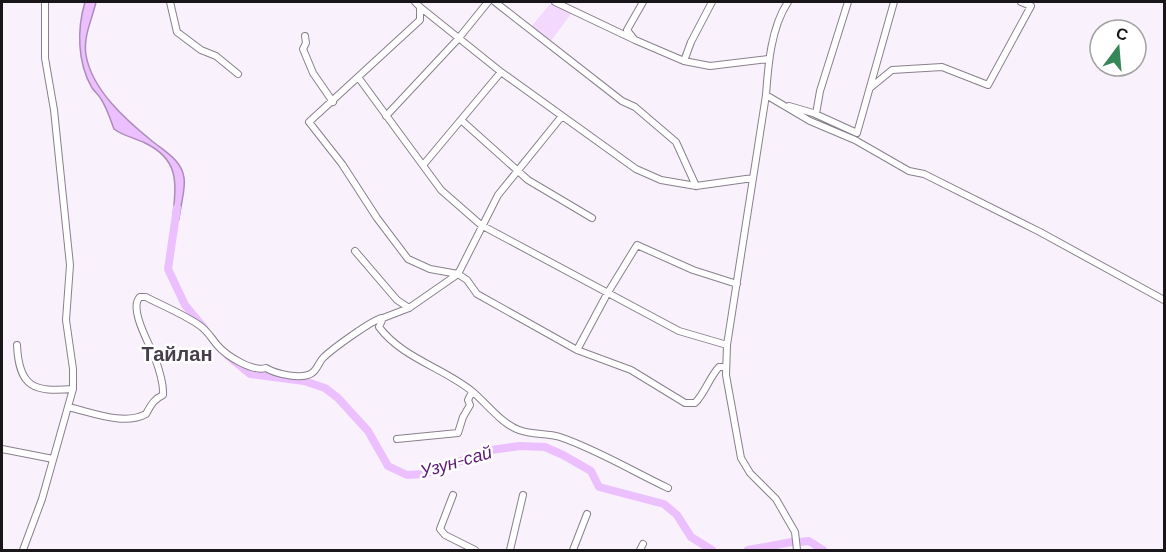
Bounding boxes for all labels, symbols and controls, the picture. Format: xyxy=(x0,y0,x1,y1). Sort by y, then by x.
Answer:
north arrow xyxy=(1088,18,1148,78)
text: С xyxy=(1114,22,1131,44)
district label: Тайлан xyxy=(141,341,213,365)
water label: Узун-сай xyxy=(416,440,494,482)

